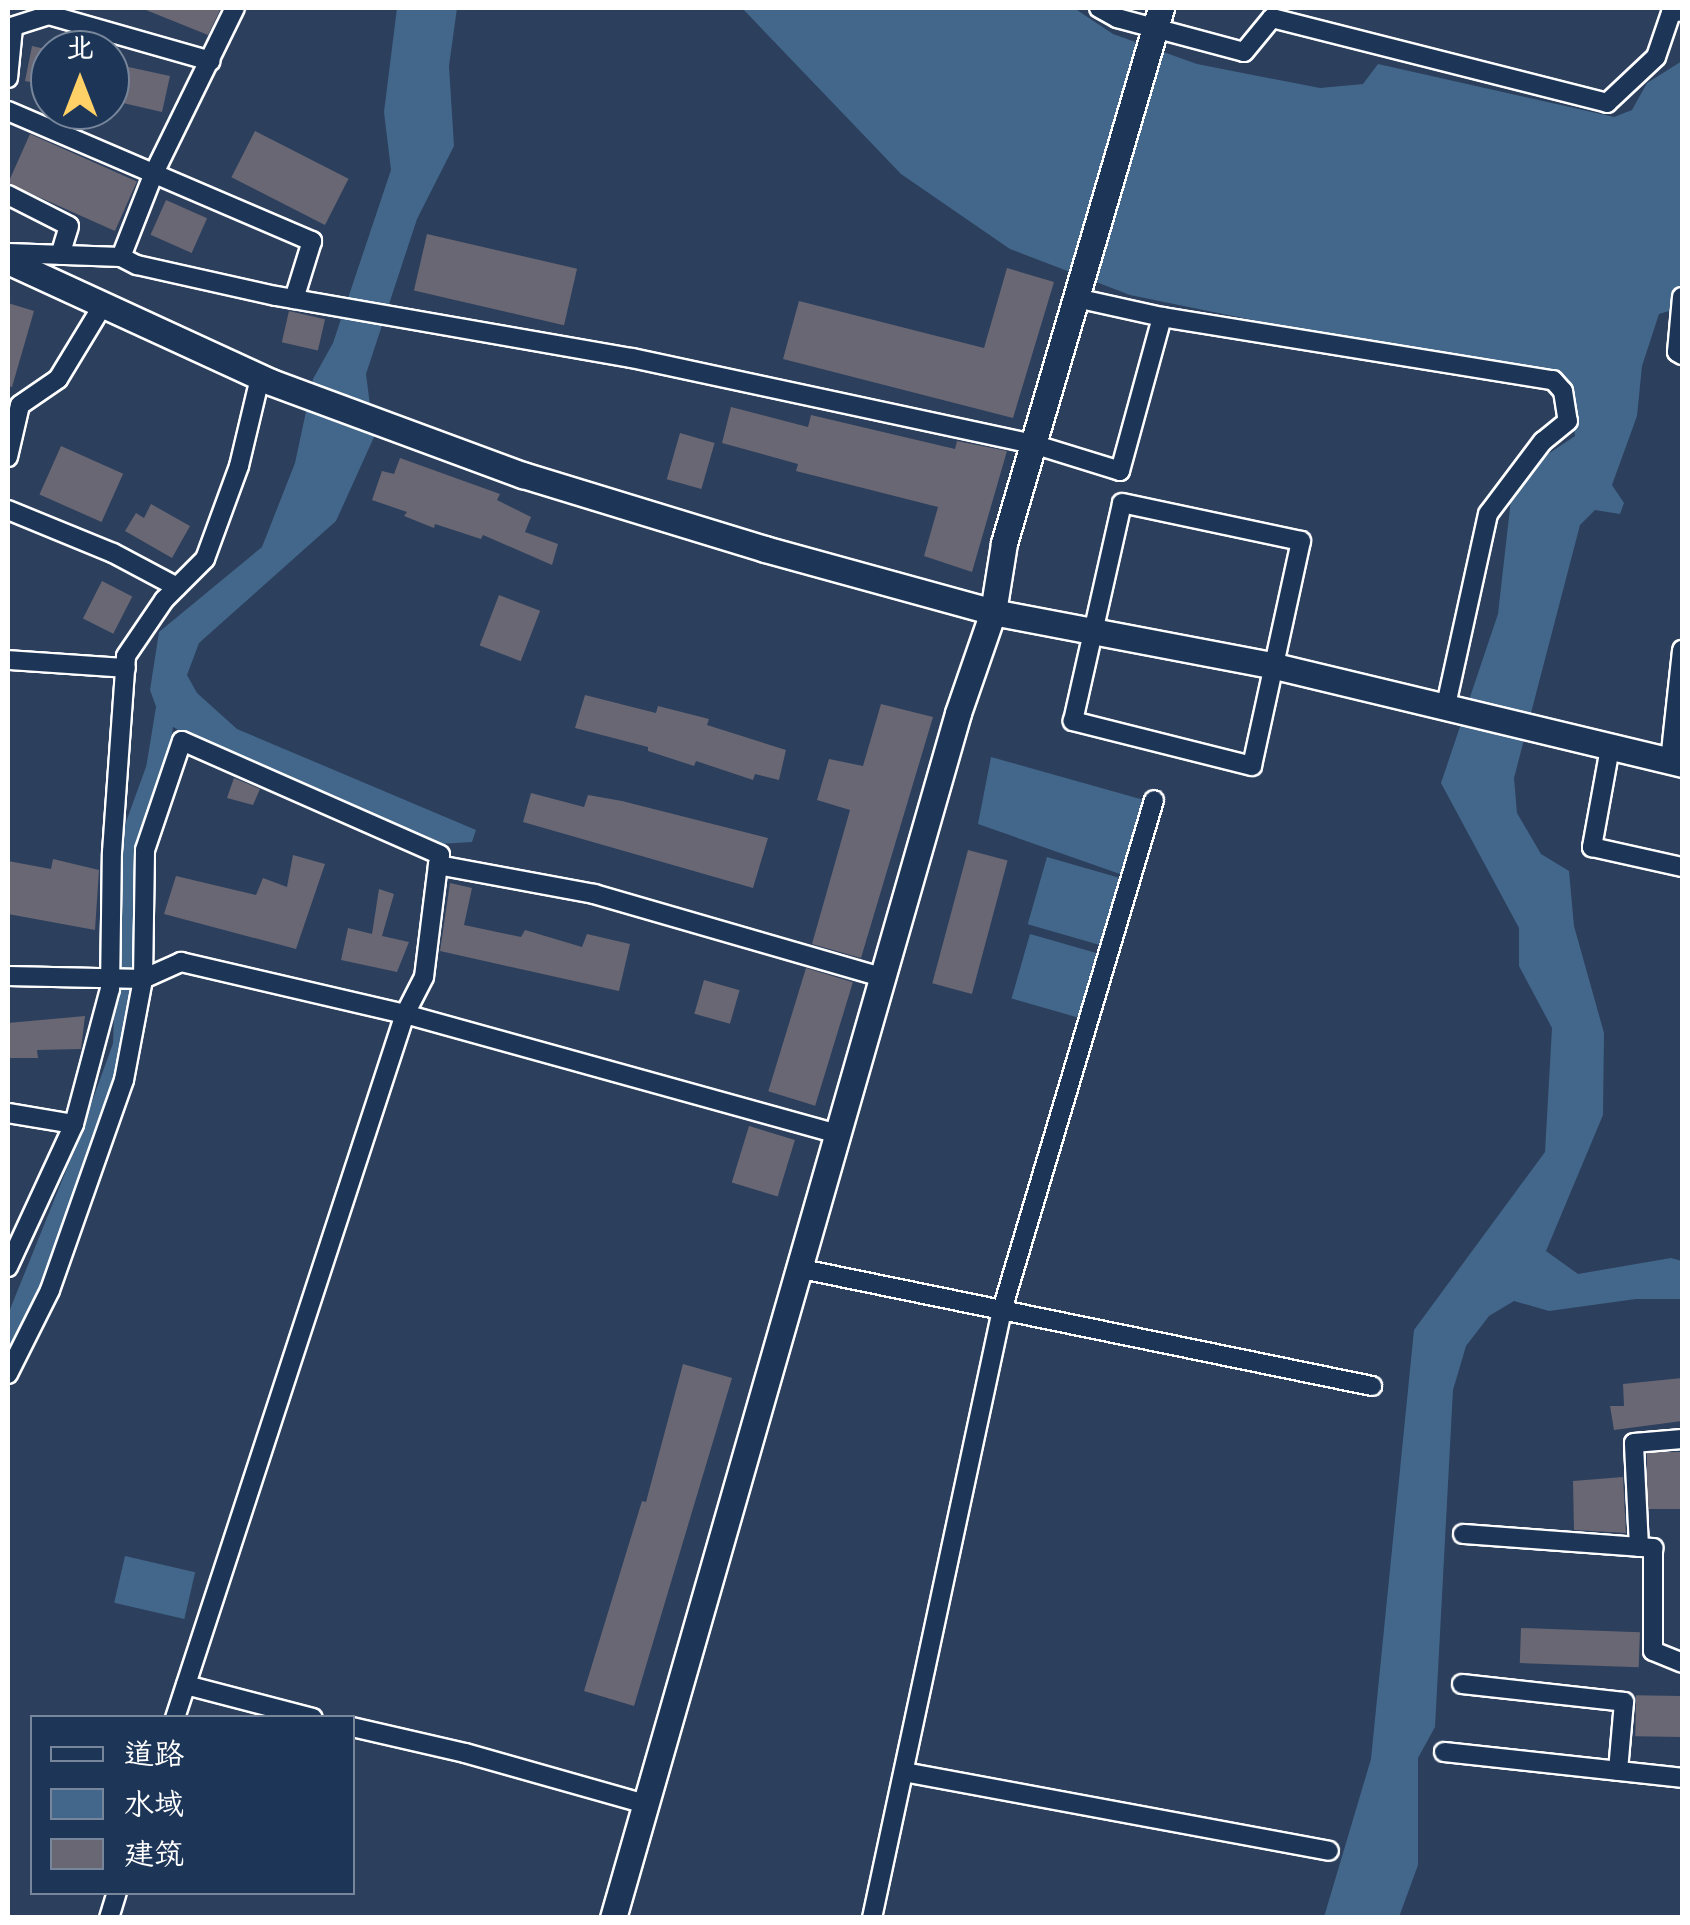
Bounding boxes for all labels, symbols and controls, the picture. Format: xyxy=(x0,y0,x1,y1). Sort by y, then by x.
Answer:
north arrow xyxy=(30,30,130,130)
text: 北 xyxy=(66,35,94,68)
legend xyxy=(30,1715,355,1895)
text: 道路 xyxy=(124,1741,184,1776)
text: 水域 xyxy=(124,1791,184,1826)
text: 建筑 xyxy=(124,1841,184,1876)

